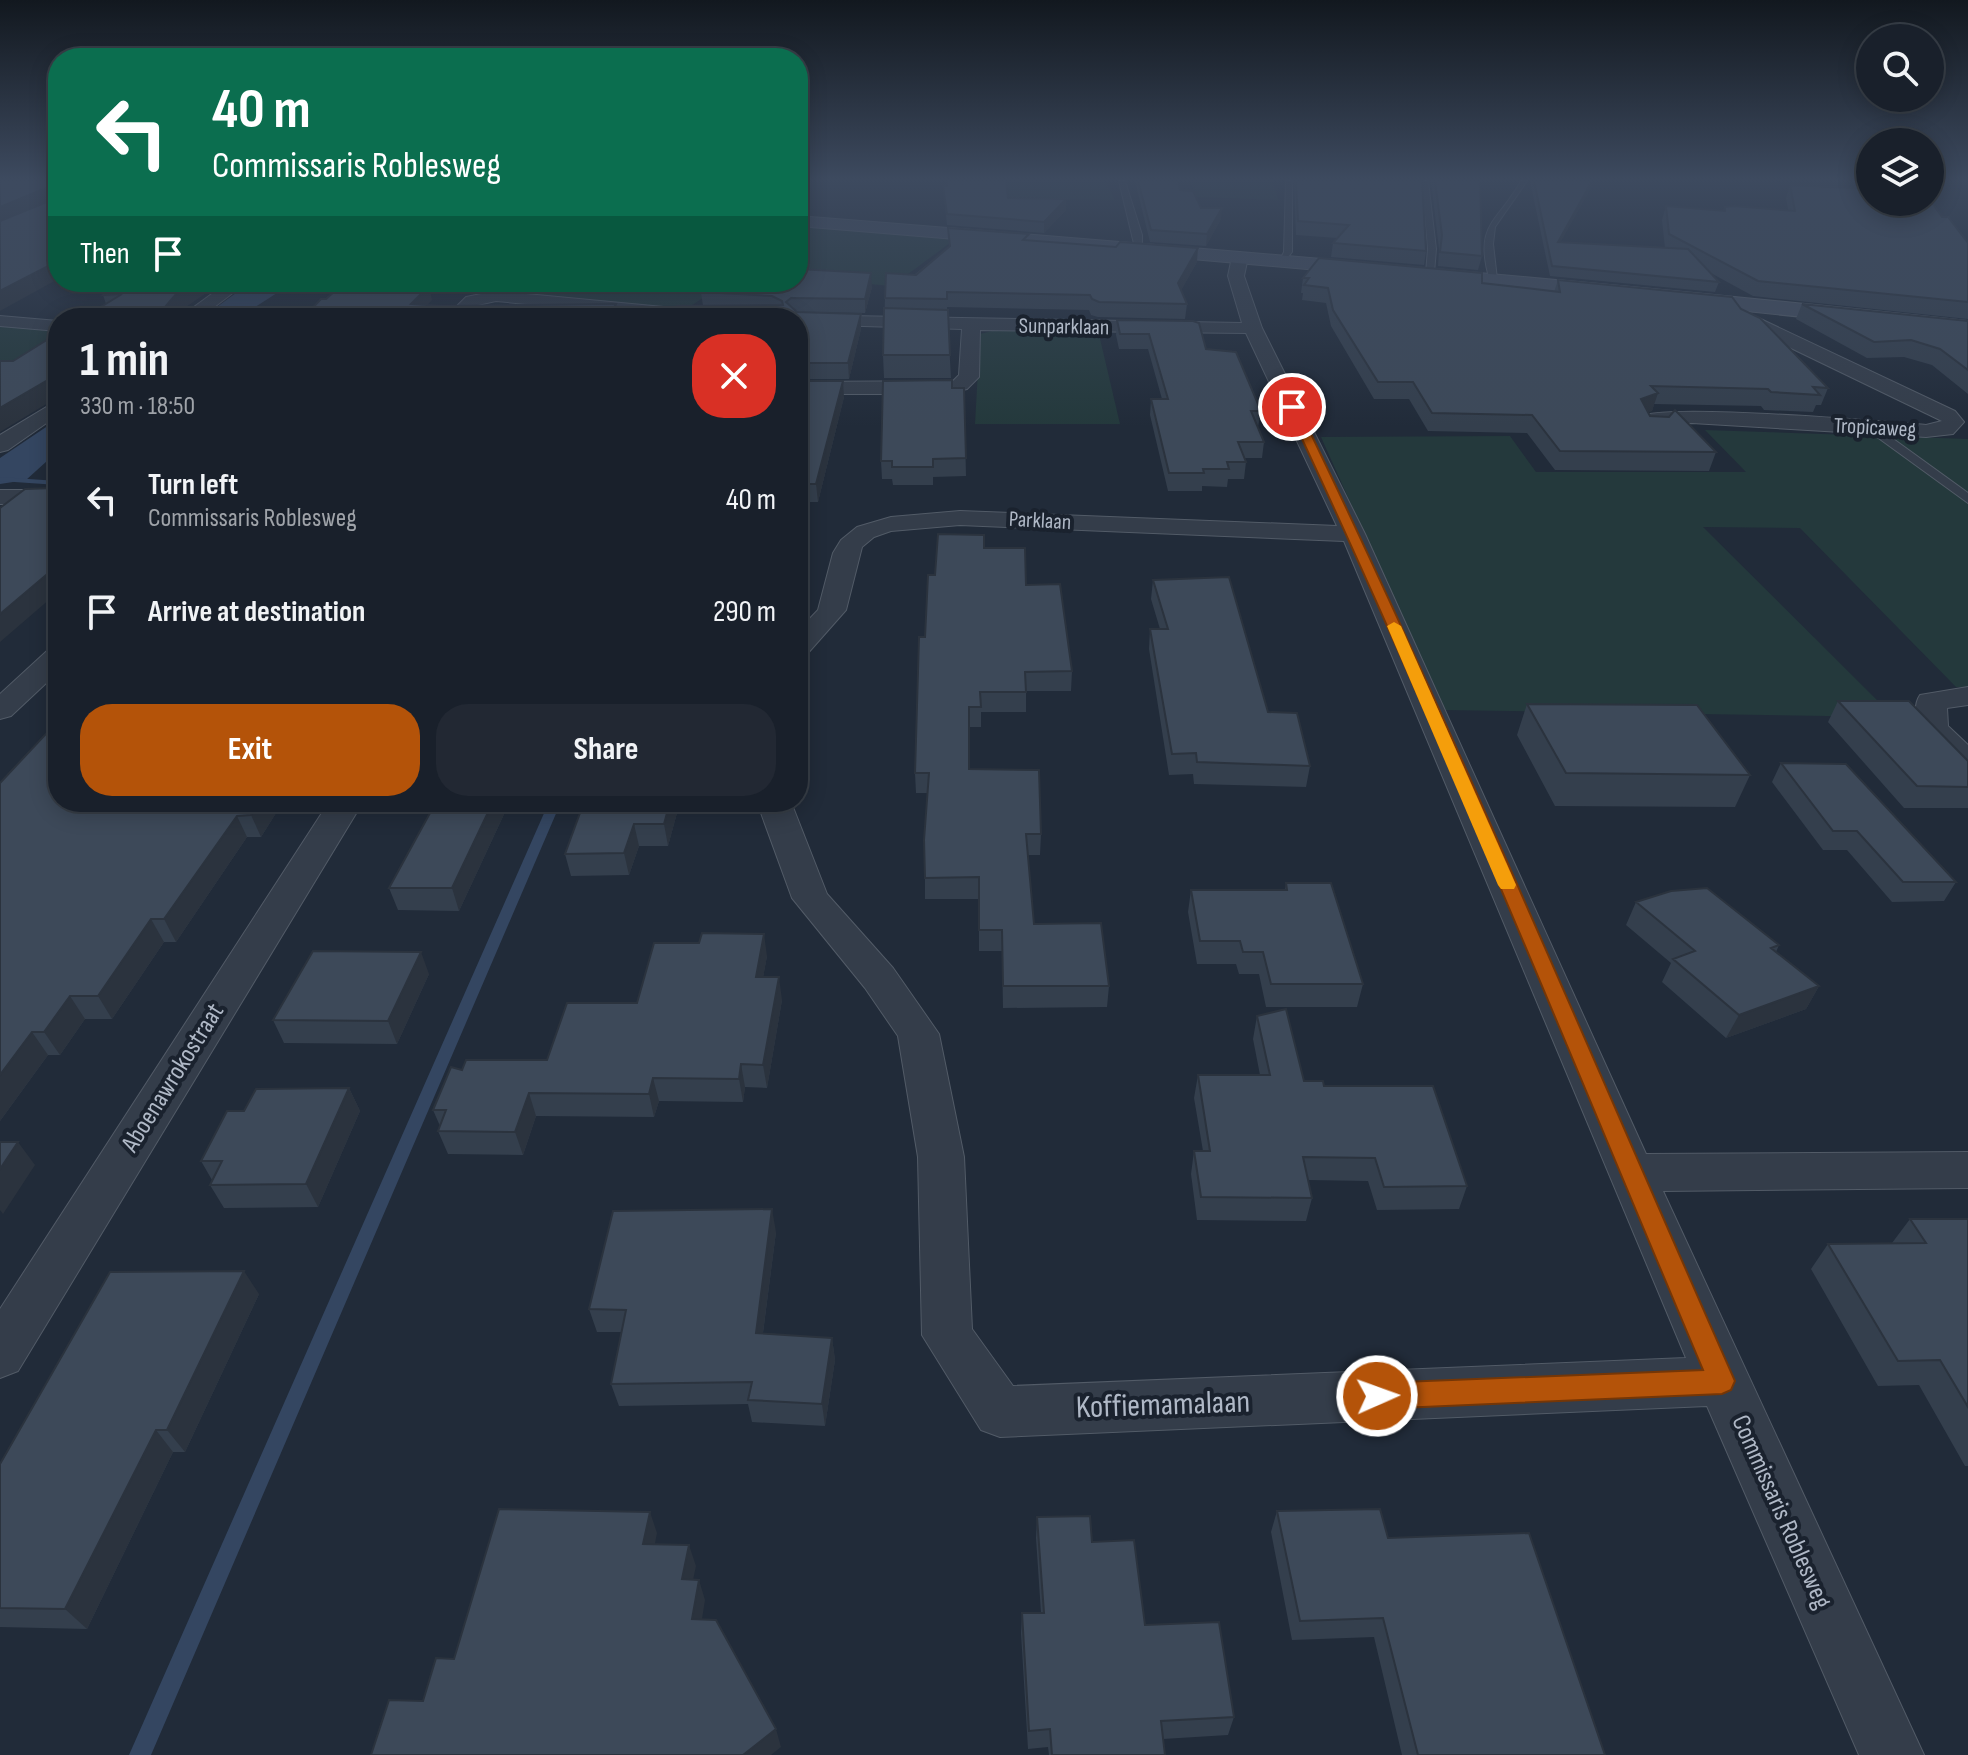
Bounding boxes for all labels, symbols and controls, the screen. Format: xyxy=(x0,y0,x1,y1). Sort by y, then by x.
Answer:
map controls xyxy=(1856,24,1944,216)
button: search xyxy=(1856,24,1944,112)
text: 40 m xyxy=(212,77,311,144)
icon: left xyxy=(80,80,184,184)
button: layers xyxy=(1856,128,1944,216)
text: Commissaris Roblesweg xyxy=(212,145,501,188)
icon: arrive xyxy=(146,232,190,276)
text: Then xyxy=(80,236,130,272)
street label: Sunparklaan xyxy=(1018,313,1110,341)
text: 1 min xyxy=(80,332,169,389)
button: close xyxy=(692,334,776,418)
pin xyxy=(1258,373,1326,441)
icon: arrive xyxy=(1270,385,1314,429)
text: 330 m · 18:50 xyxy=(80,391,195,422)
street label: Tropicaweg xyxy=(1833,412,1917,444)
text: Turn left xyxy=(148,467,238,503)
icon: left xyxy=(80,478,124,522)
text: 40 m xyxy=(726,482,776,518)
text: Commissaris Roblesweg xyxy=(148,503,357,534)
street label: Parklaan xyxy=(1008,506,1072,536)
icon: arrive xyxy=(80,590,124,634)
text: Arrive at destination xyxy=(148,594,365,630)
text: 290 m xyxy=(713,594,776,630)
button: Exit xyxy=(80,704,420,796)
button: Share xyxy=(436,704,776,796)
street label: Aboenawrokostraat xyxy=(114,998,231,1159)
position arrow xyxy=(1335,1354,1419,1438)
street label: Koffiemamalaan xyxy=(1075,1382,1251,1428)
street label: Commissaris Roblesweg xyxy=(1724,1410,1838,1614)

